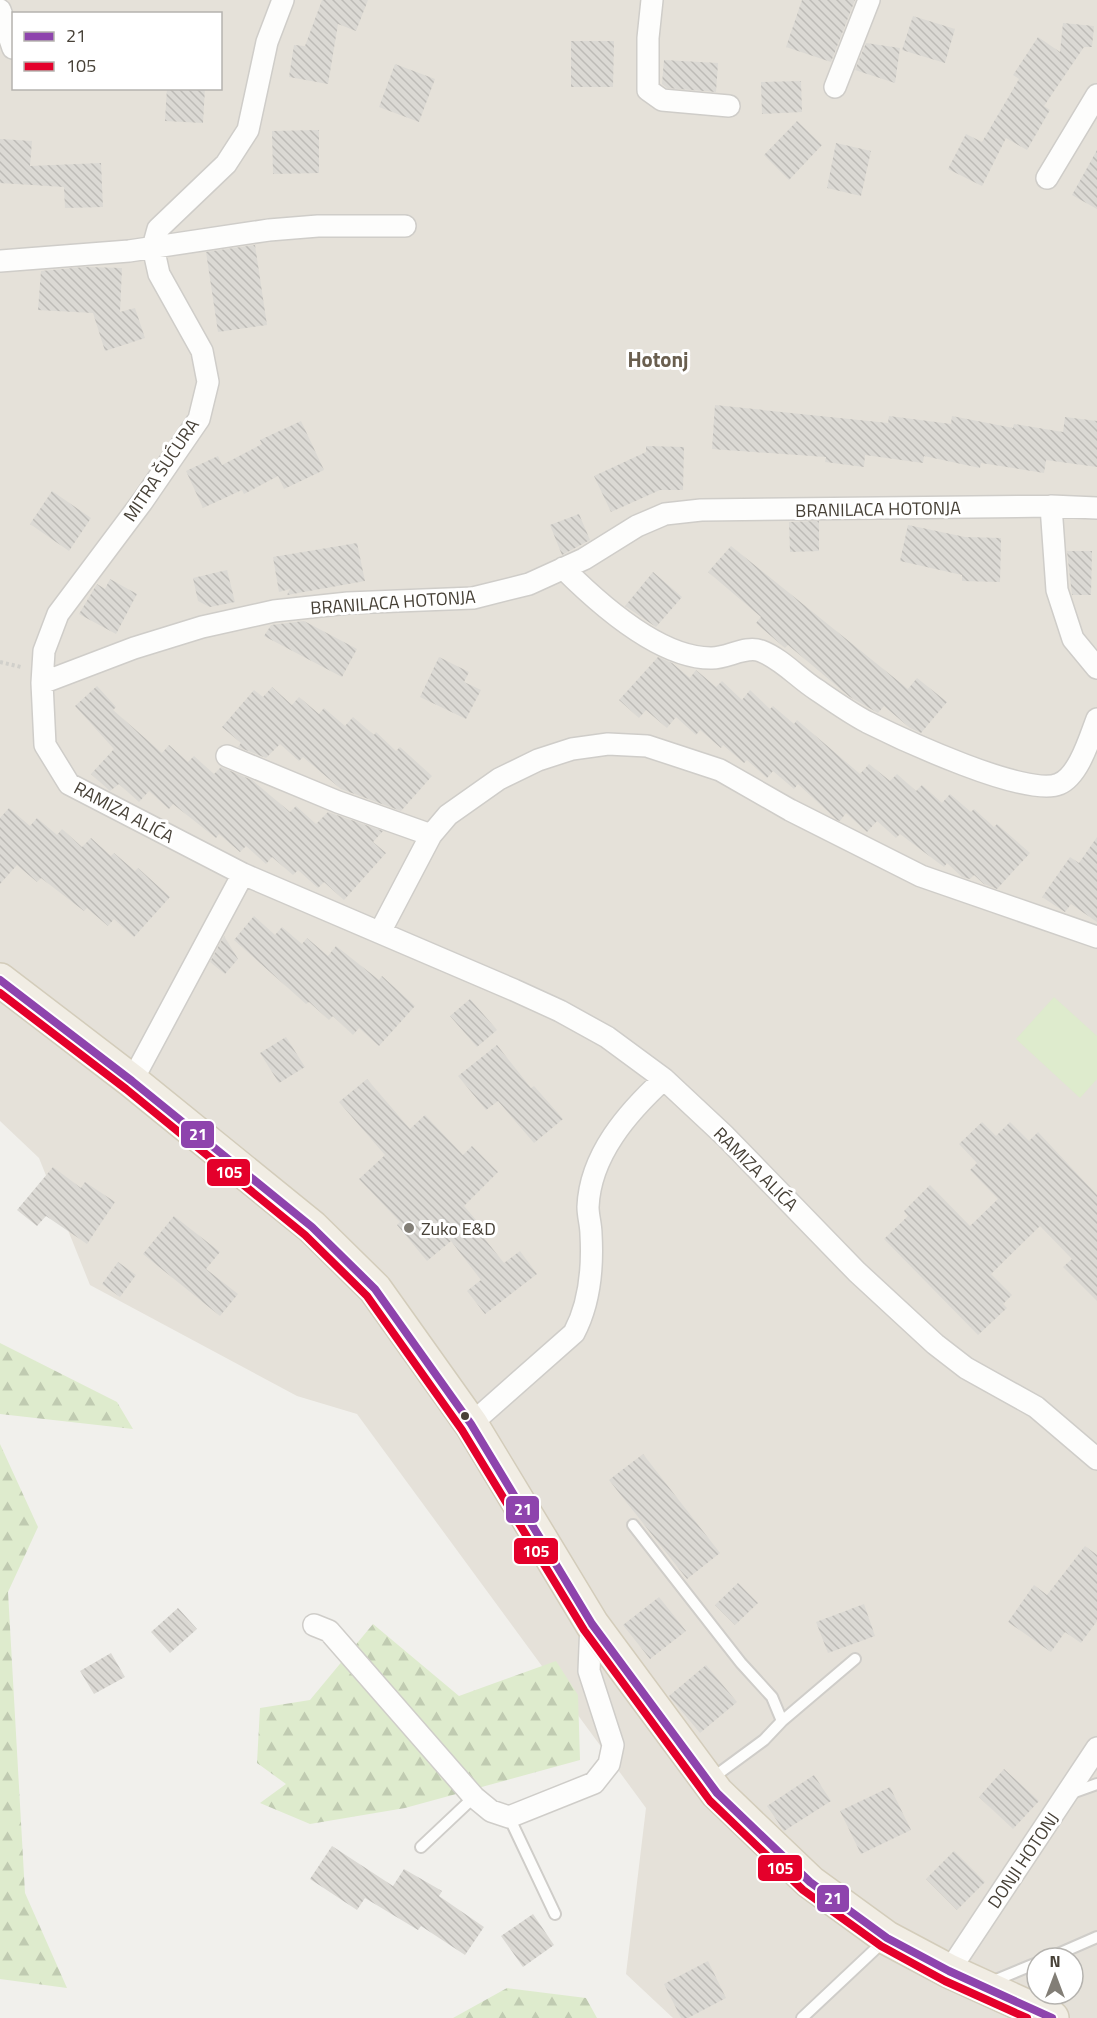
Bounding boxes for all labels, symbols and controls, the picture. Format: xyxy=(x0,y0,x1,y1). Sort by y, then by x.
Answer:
legend xyxy=(12,12,222,90)
text: 21 xyxy=(66,22,86,49)
text: 105 xyxy=(66,52,96,79)
district label: Hotonj xyxy=(627,343,689,375)
street label: MITRA ŠUĆURA xyxy=(117,413,206,527)
street label: BRANILACA HOTONJA xyxy=(795,494,961,524)
street label: BRANILACA HOTONJA xyxy=(309,583,477,621)
street label: RAMIZA ALIĆA xyxy=(69,774,179,850)
line badge: 21 xyxy=(180,1120,215,1149)
street label: RAMIZA ALIĆA xyxy=(708,1121,805,1218)
text: 21 xyxy=(189,1122,207,1146)
line badge: 105 xyxy=(206,1158,251,1187)
text: 105 xyxy=(216,1160,242,1184)
place label: Zuko E&D xyxy=(421,1215,496,1242)
marker: Zuko E&D xyxy=(402,1221,416,1235)
unlabelled marker xyxy=(459,1410,471,1422)
line badge: 21 xyxy=(505,1495,540,1524)
text: 21 xyxy=(514,1497,532,1521)
line badge: 105 xyxy=(513,1537,559,1565)
text: 105 xyxy=(523,1539,549,1563)
street label: DONJI HOTONJ xyxy=(981,1806,1065,1914)
line badge: 105 xyxy=(757,1854,803,1882)
text: 105 xyxy=(767,1856,793,1880)
line badge: 21 xyxy=(816,1884,850,1913)
text: 21 xyxy=(824,1886,842,1910)
north arrow xyxy=(1025,1946,1085,2006)
text: N xyxy=(1049,1949,1061,1973)

